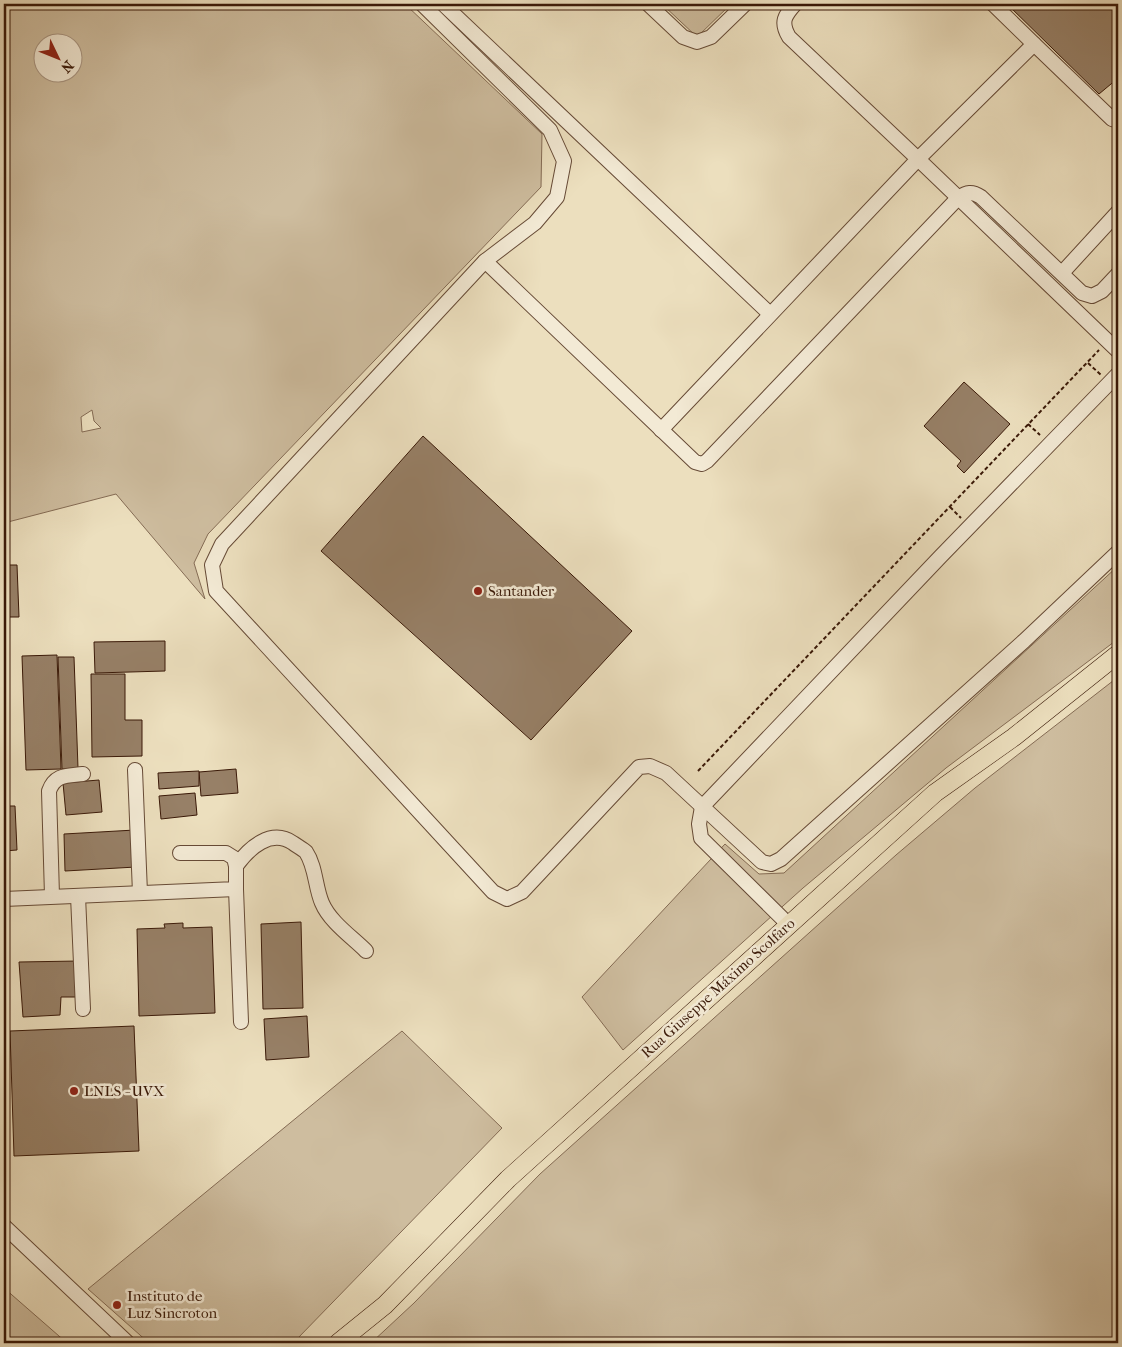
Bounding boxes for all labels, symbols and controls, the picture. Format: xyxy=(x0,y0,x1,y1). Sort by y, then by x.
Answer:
north arrow xyxy=(32,32,82,82)
text: N xyxy=(57,57,77,76)
place label: Santander xyxy=(488,582,555,600)
marker: Santander xyxy=(472,585,484,597)
street label: Rua Giuseppe Máximo Scolfaro xyxy=(637,914,799,1062)
place label: LNLS - UVX xyxy=(84,1082,165,1100)
marker: LNLS - UVX xyxy=(68,1085,80,1097)
place label: Instituto de Luz Sincroton xyxy=(127,1287,217,1322)
marker: Instituto de Luz Sincroton xyxy=(111,1299,123,1311)

